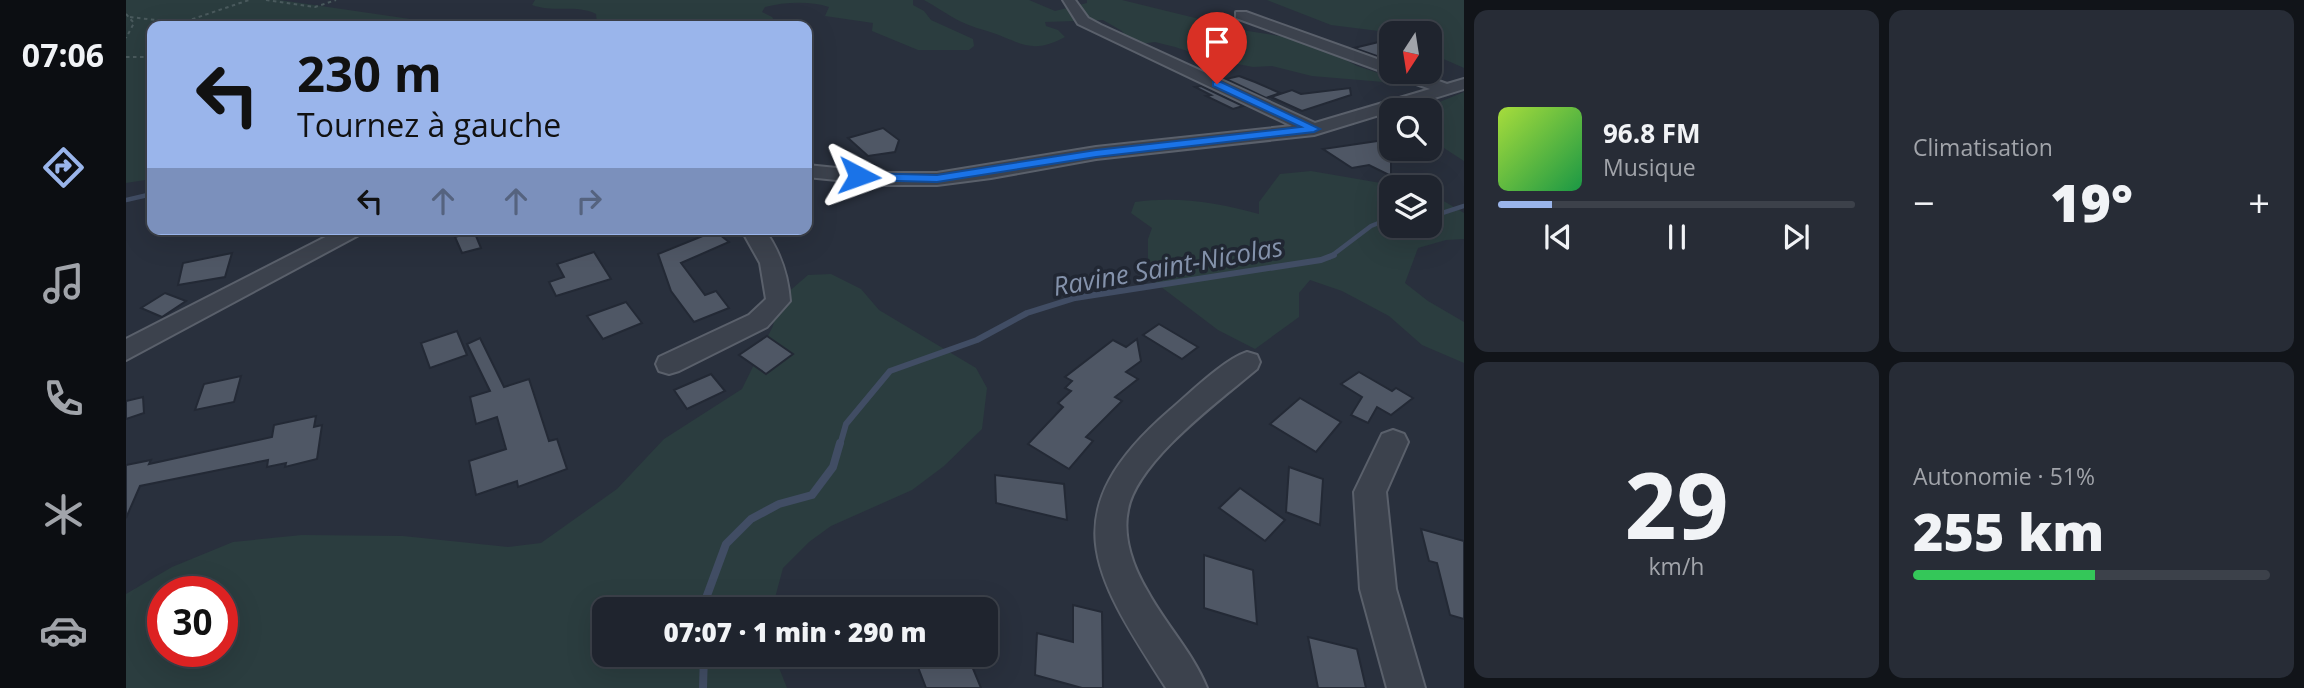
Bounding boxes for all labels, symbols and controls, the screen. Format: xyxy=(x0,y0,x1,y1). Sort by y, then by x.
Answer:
pin xyxy=(1187,12.0,1247,84)
north arrow xyxy=(1379,21,1442,84)
map controls xyxy=(1379,21,1442,238)
icon: arrive xyxy=(1198,23,1236,61)
text: 07:06 xyxy=(22,33,104,76)
text: 230 m xyxy=(297,40,442,106)
icon: left xyxy=(182,49,273,140)
button: search xyxy=(1379,98,1442,161)
text: Tournez à gauche xyxy=(297,103,561,146)
text: 96.8 FM xyxy=(1603,115,1701,151)
text: Climatisation xyxy=(1913,131,2053,163)
position arrow xyxy=(822,139,896,213)
icon: directions xyxy=(39,143,88,192)
text: Musique xyxy=(1603,151,1696,183)
text: 19° xyxy=(2050,166,2133,237)
button: layers xyxy=(1379,175,1442,238)
text: − xyxy=(1913,176,1935,228)
text: + xyxy=(2248,176,2270,228)
icon: left xyxy=(351,182,389,220)
icon: ahead xyxy=(424,182,462,220)
icon: ahead xyxy=(497,182,535,220)
icon: right xyxy=(570,182,608,220)
icon: previous xyxy=(1539,218,1577,256)
icon: pause xyxy=(1658,218,1696,256)
icon: next xyxy=(1777,218,1815,256)
water label: Ravine Saint-Nicolas xyxy=(1050,228,1285,304)
icon: music xyxy=(39,259,88,308)
icon: phone xyxy=(39,374,88,423)
text: 29 xyxy=(1624,442,1729,566)
text: Autonomie · 51% xyxy=(1913,460,2095,492)
icon: climate xyxy=(39,490,88,539)
text: 255 km xyxy=(1913,495,2104,566)
text: km/h xyxy=(1649,550,1704,582)
speed limit sign: 30 xyxy=(147,576,238,667)
icon: car xyxy=(39,606,88,655)
text: 07:07 · 1 min · 290 m xyxy=(664,614,926,650)

